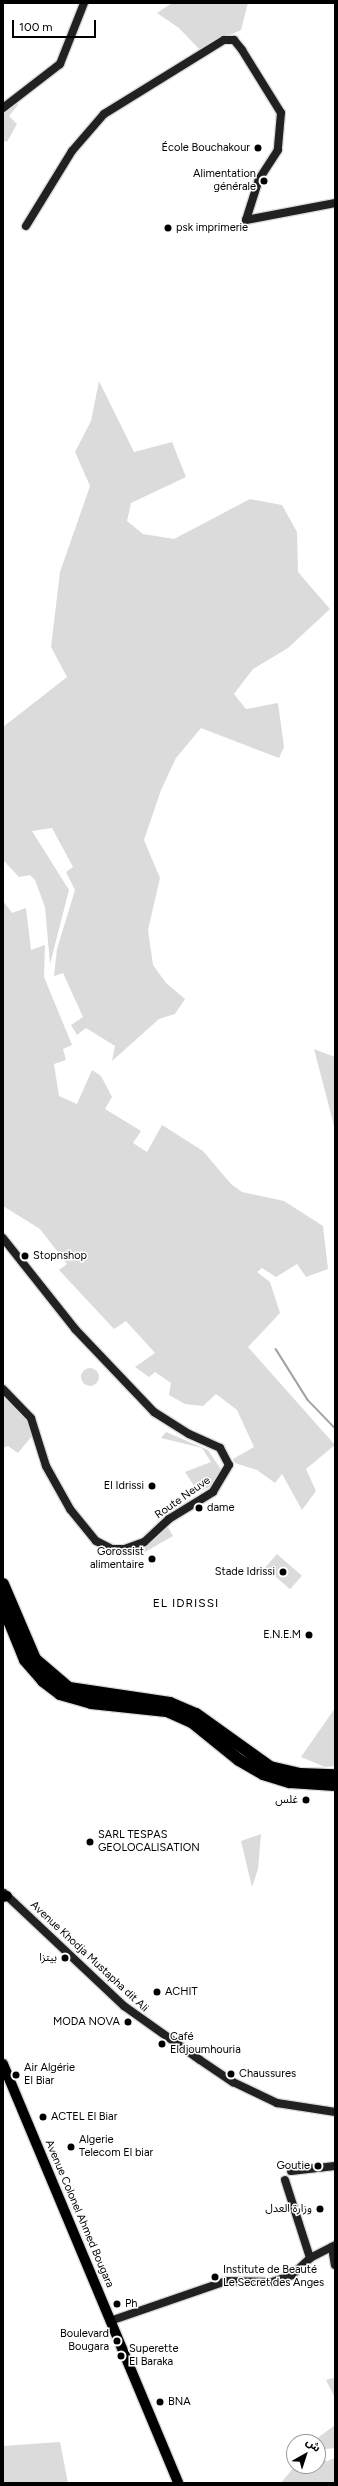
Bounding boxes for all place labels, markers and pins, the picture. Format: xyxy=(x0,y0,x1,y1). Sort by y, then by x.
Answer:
place label: École Bouchakour xyxy=(162,141,250,155)
marker: École Bouchakour xyxy=(253,143,263,153)
place label: Alimentation générale xyxy=(193,168,256,194)
marker: Alimentation générale xyxy=(259,176,269,186)
place label: psk imprimerie xyxy=(176,221,248,235)
marker: psk imprimerie xyxy=(163,223,173,233)
place label: Stopnshop xyxy=(33,1249,87,1263)
marker: Stopnshop xyxy=(20,1251,30,1261)
place label: El Idrissi xyxy=(104,1479,144,1493)
marker: El Idrissi xyxy=(147,1481,157,1491)
place label: dame xyxy=(207,1501,234,1515)
marker: dame xyxy=(194,1503,204,1513)
place label: Gorossist alimentaire xyxy=(90,1546,144,1572)
marker: Gorossist alimentaire xyxy=(147,1554,157,1564)
place label: Stade Idrissi xyxy=(215,1565,275,1579)
marker: Stade Idrissi xyxy=(278,1567,288,1577)
place label: E.N.E.M xyxy=(263,1628,301,1642)
marker: E.N.E.M xyxy=(304,1630,314,1640)
place label: غلس xyxy=(275,1793,298,1807)
marker: غلس xyxy=(301,1795,311,1805)
place label: SARL TESPAS GEOLOCALISATION xyxy=(98,1829,200,1855)
marker: SARL TESPAS GEOLOCALISATION xyxy=(85,1837,95,1847)
place label: بيتزا xyxy=(39,1951,57,1965)
marker: بيتزا xyxy=(60,1953,70,1963)
place label: ACHIT xyxy=(165,1985,197,1999)
marker: ACHIT xyxy=(152,1987,162,1997)
place label: MODA NOVA xyxy=(53,2015,120,2029)
marker: MODA NOVA xyxy=(123,2017,133,2027)
place label: Café Eldjoumhouria xyxy=(170,2031,241,2057)
marker: Café Eldjoumhouria xyxy=(157,2039,167,2049)
place label: Air Algérie El Biar xyxy=(24,2062,75,2088)
place label: Chaussures xyxy=(239,2067,296,2081)
marker: Chaussures xyxy=(226,2069,236,2079)
marker: Air Algérie El Biar xyxy=(11,2070,21,2080)
place label: ACTEL El Biar xyxy=(51,2110,117,2124)
marker: ACTEL El Biar xyxy=(38,2112,48,2122)
place label: Algerie Telecom El biar xyxy=(79,2134,153,2160)
marker: Algerie Telecom El biar xyxy=(66,2142,76,2152)
place label: Goutie xyxy=(276,2159,310,2173)
marker: Goutie xyxy=(313,2161,323,2171)
place label: وزارة العدل xyxy=(265,2202,312,2216)
marker: وزارة العدل xyxy=(315,2204,325,2214)
place label: Institute de Beauté Le Secret des Anges xyxy=(223,2264,324,2290)
marker: Institute de Beauté Le Secret des Anges xyxy=(210,2272,220,2282)
place label: Ph xyxy=(125,2297,138,2311)
marker: Ph xyxy=(112,2299,122,2309)
place label: Boulevard Bougara xyxy=(60,2328,109,2354)
marker: Boulevard Bougara xyxy=(112,2336,122,2346)
place label: Superette El Baraka xyxy=(129,2343,178,2369)
marker: Superette El Baraka xyxy=(116,2351,126,2361)
place label: BNA xyxy=(168,2395,191,2409)
marker: BNA xyxy=(155,2397,165,2407)

